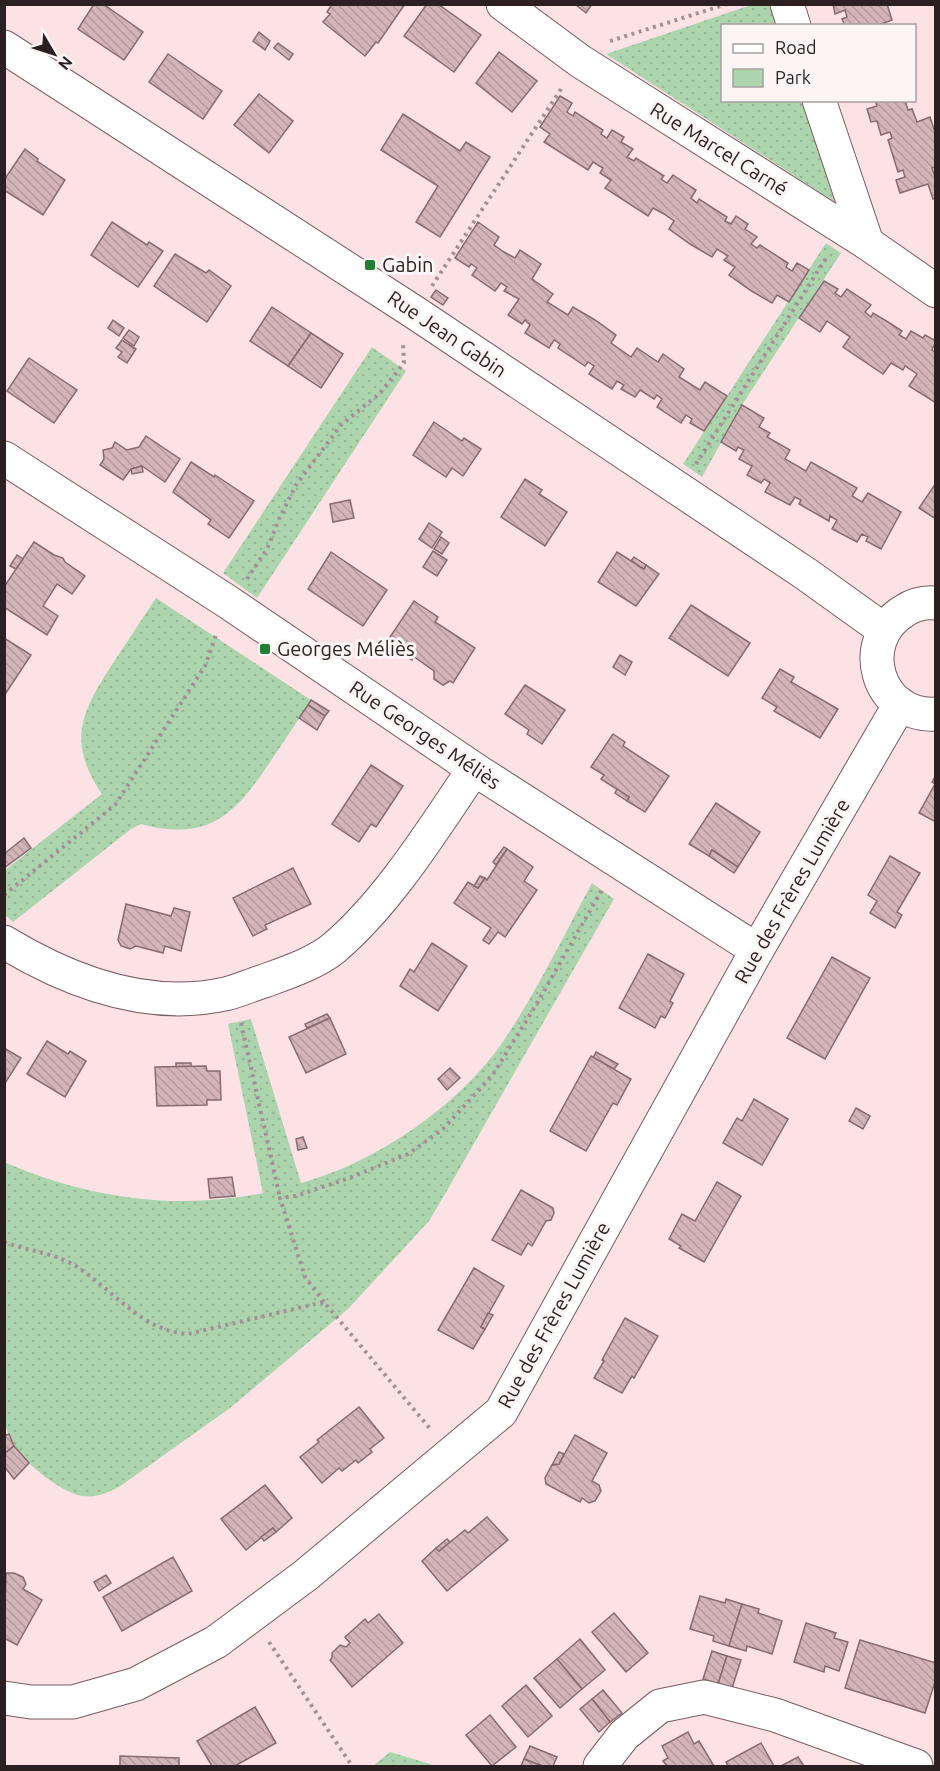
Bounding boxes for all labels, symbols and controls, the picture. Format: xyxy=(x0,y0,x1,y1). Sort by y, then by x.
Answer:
north arrow xyxy=(24,24,84,84)
legend xyxy=(721,24,916,102)
text: Road xyxy=(775,37,817,57)
text: N xyxy=(55,53,76,74)
text: Park xyxy=(775,67,811,87)
street label: Rue Marcel Carné xyxy=(646,97,792,200)
place label: Gabin xyxy=(382,253,434,276)
marker: Gabin xyxy=(363,258,377,272)
street label: Rue Jean Gabin xyxy=(384,285,511,382)
place label: Georges Méliès xyxy=(277,637,415,660)
marker: Georges Méliès xyxy=(258,642,272,656)
street label: Rue Georges Méliès xyxy=(345,676,505,794)
street label: Rue des Frères Lumière xyxy=(729,794,854,987)
street label: Rue des Frères Lumière xyxy=(493,1218,614,1412)

